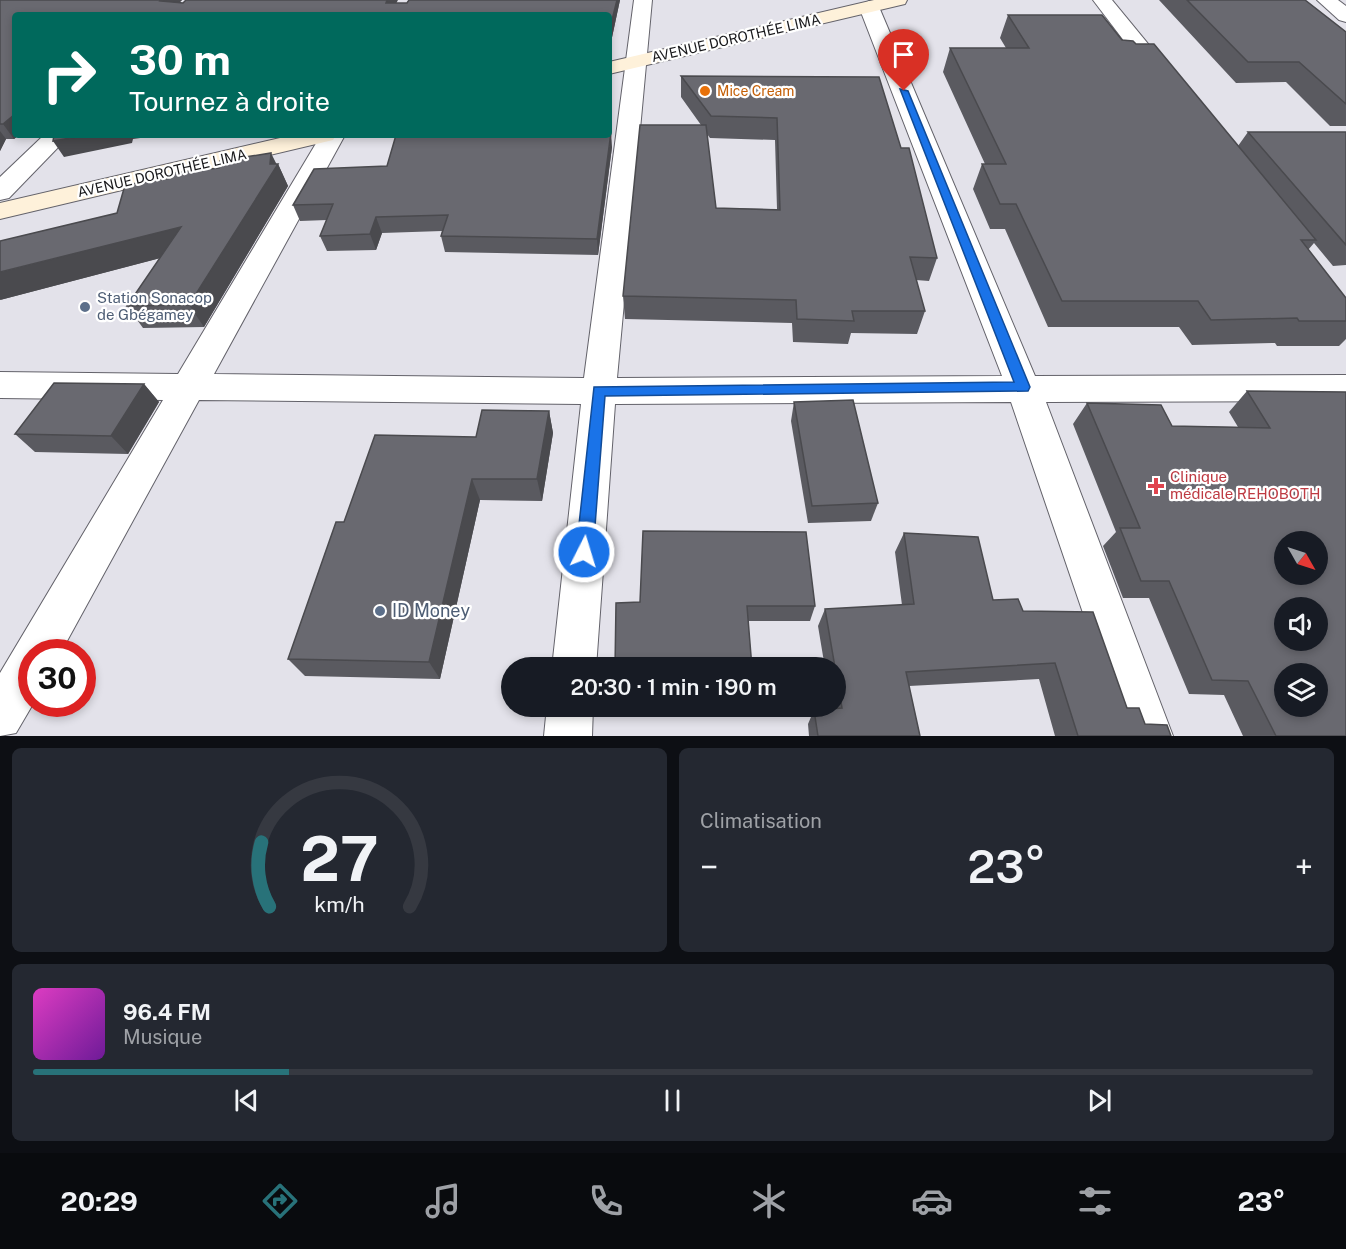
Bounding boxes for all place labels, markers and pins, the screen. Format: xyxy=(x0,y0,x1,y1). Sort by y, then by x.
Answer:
pin xyxy=(878,29,929,91)
place label: Mice Cream xyxy=(717,83,794,99)
marker: Mice Cream xyxy=(698,84,712,98)
place label: Station Sonacop de Gbégamey xyxy=(97,289,212,323)
marker: Station Sonacop de Gbégamey xyxy=(78,300,92,314)
place label: Clinique médicale REHOBOTH xyxy=(1170,468,1320,502)
marker: Clinique médicale REHOBOTH xyxy=(1147,477,1165,495)
place label: ID Money xyxy=(392,600,470,621)
marker: ID Money xyxy=(373,604,387,618)

